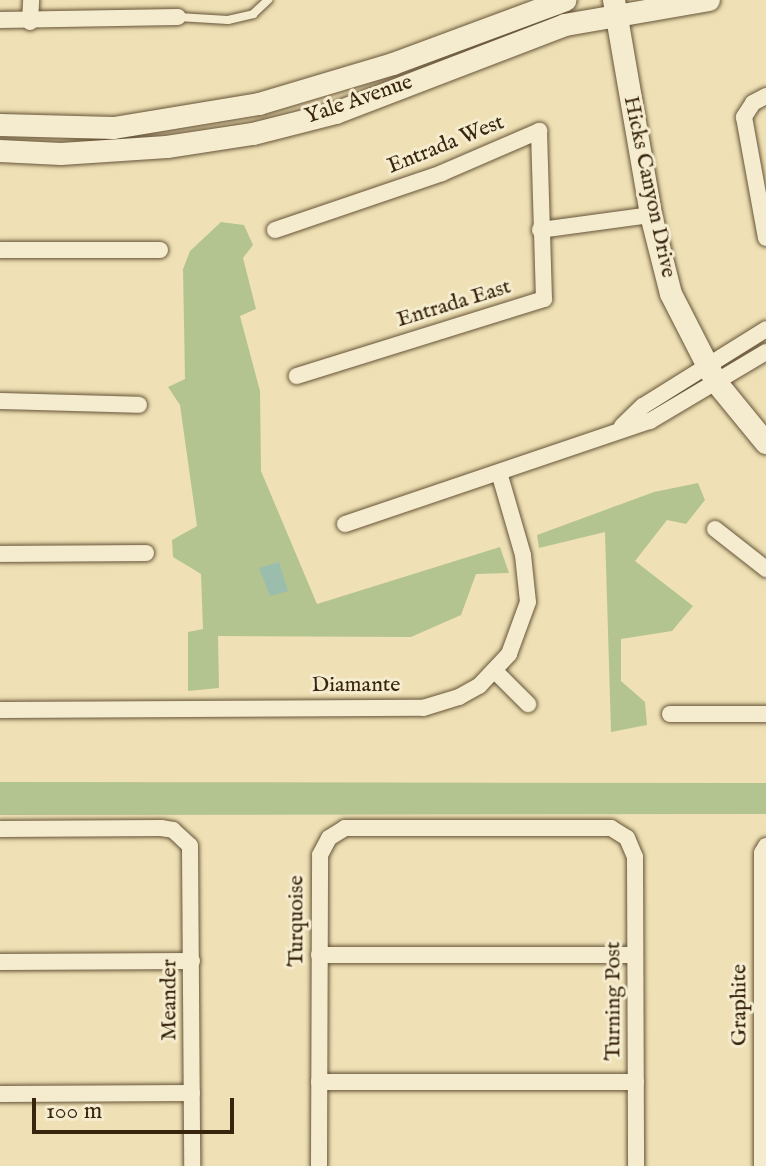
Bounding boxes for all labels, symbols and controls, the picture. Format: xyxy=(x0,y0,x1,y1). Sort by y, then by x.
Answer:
street label: Yale Avenue xyxy=(302,69,416,131)
street label: Hicks Canyon Drive xyxy=(617,94,681,280)
street label: Entrada West xyxy=(384,110,508,180)
street label: Entrada East xyxy=(394,274,514,334)
street label: Diamante xyxy=(312,673,400,699)
street label: Turquoise xyxy=(284,875,310,967)
street label: Turning Post xyxy=(601,941,627,1061)
street label: Meander xyxy=(157,959,183,1041)
street label: Graphite xyxy=(727,964,753,1046)
scale bar xyxy=(36,1082,238,1132)
text: 100 m xyxy=(46,1096,102,1127)

